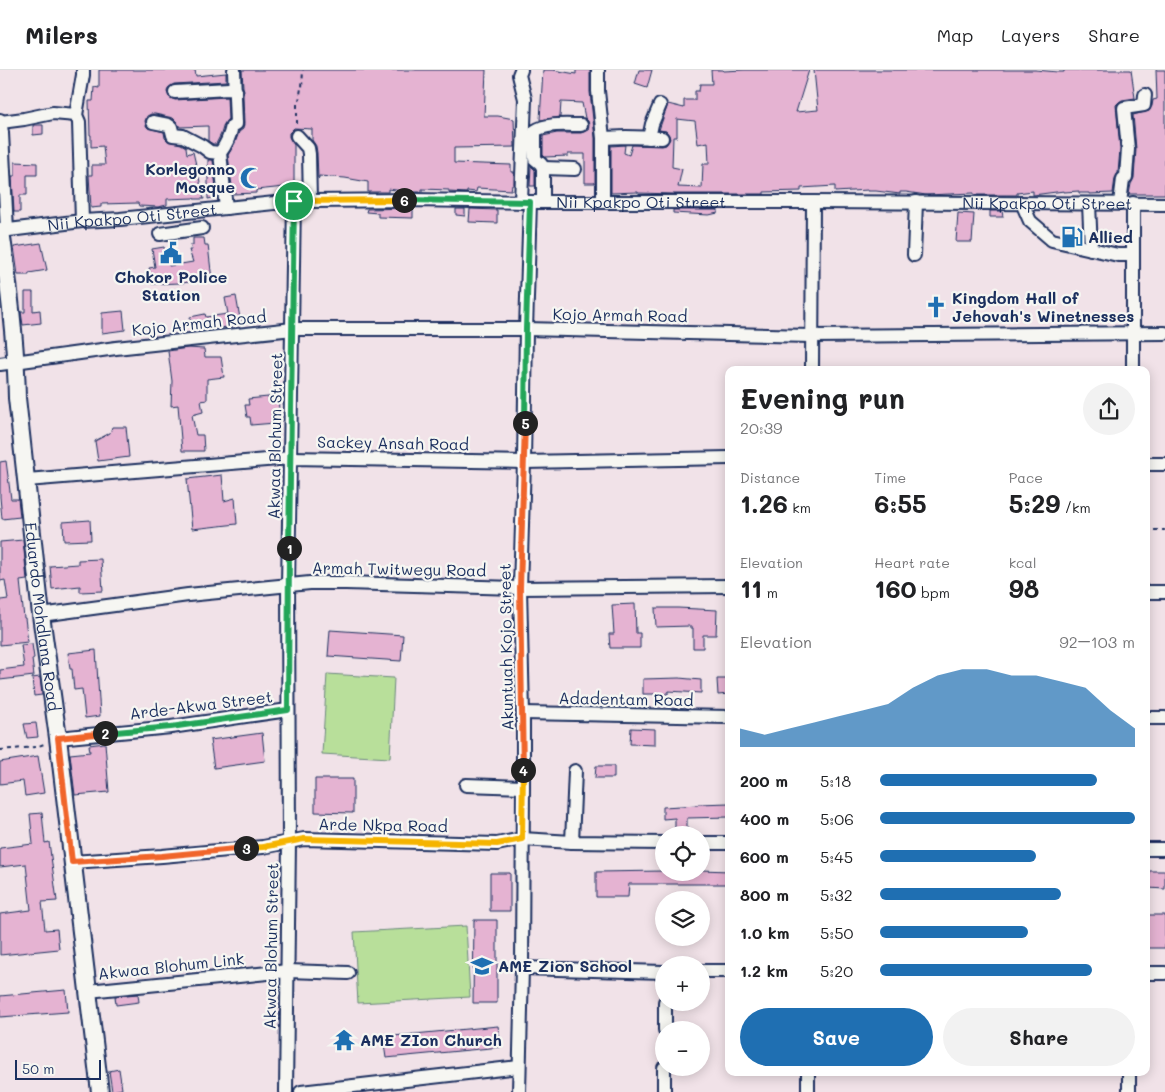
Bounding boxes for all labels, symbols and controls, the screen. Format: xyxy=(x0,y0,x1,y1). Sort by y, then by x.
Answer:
text: Milers xyxy=(25,19,98,50)
text: Map xyxy=(937,23,973,47)
text: Layers xyxy=(1001,23,1060,47)
text: Share xyxy=(1088,23,1140,47)
place label: Korlegonno Mosque xyxy=(145,158,235,197)
mosque icon: Korlegonno Mosque xyxy=(238,165,264,191)
pin xyxy=(273,180,315,222)
icon: arrive xyxy=(280,187,308,215)
pin: 6 xyxy=(392,188,416,212)
text: 6 xyxy=(400,191,409,210)
street label: Nii Kpakpo Oti Street xyxy=(556,191,726,212)
street label: Nii Kpakpo Oti Street xyxy=(962,192,1132,214)
street label: Nii Kpakpo Oti Street xyxy=(46,198,218,235)
fuel station icon: Allied xyxy=(1059,224,1085,250)
place label: Allied xyxy=(1088,226,1133,247)
public building icon: Chokor Police Station xyxy=(158,240,184,266)
place label: Chokor Police Station xyxy=(115,266,227,305)
place label: Kingdom Hall of Jehovah's Winetnesses xyxy=(952,287,1134,326)
church icon: Kingdom Hall of Jehovah's Winetnesses xyxy=(923,294,949,320)
street label: Kojo Armah Road xyxy=(552,303,688,326)
street label: Kojo Armah Road xyxy=(131,305,267,340)
street label: Akwaa Blohum Street xyxy=(263,352,286,520)
text: Evening run xyxy=(740,380,905,416)
button: share xyxy=(1083,383,1135,435)
pin: 5 xyxy=(512,410,538,436)
text: 5 xyxy=(521,414,530,433)
text: 20:39 xyxy=(740,417,783,438)
street label: Sackey Ansah Road xyxy=(317,431,469,454)
text: Distance xyxy=(740,468,800,487)
text: Time xyxy=(874,468,906,487)
text: Pace xyxy=(1009,468,1043,487)
text: 1.26 xyxy=(740,487,788,519)
text: 6:55 xyxy=(874,487,927,519)
text: 5:29 xyxy=(1009,487,1060,519)
text: km xyxy=(788,498,811,517)
text: /km xyxy=(1060,498,1091,517)
street label: Eduardo Mohdlana Road xyxy=(21,521,65,712)
pin: 1 xyxy=(276,536,302,560)
text: 1 xyxy=(286,539,293,558)
text: Elevation xyxy=(740,553,803,572)
text: Heart rate xyxy=(874,553,950,572)
text: kcal xyxy=(1009,553,1037,572)
street label: Armah Twitwegu Road xyxy=(312,556,486,581)
street label: Akuntuah Kojo Street xyxy=(494,563,517,731)
text: 11 xyxy=(740,572,762,604)
text: 160 xyxy=(874,572,917,604)
text: 98 xyxy=(1009,572,1039,604)
text: m xyxy=(762,583,778,602)
text: bpm xyxy=(917,583,950,602)
text: Elevation xyxy=(740,631,812,652)
text: 92–103 m xyxy=(1059,631,1135,652)
street label: Arde-Akwa Street xyxy=(128,685,274,724)
street label: Adadentam Road xyxy=(558,687,694,710)
pin: 2 xyxy=(92,720,118,746)
text: 2 xyxy=(102,724,109,743)
pin: 4 xyxy=(510,758,536,782)
text: 4 xyxy=(519,761,528,780)
text: 200 m xyxy=(740,770,788,791)
text: 5:18 xyxy=(820,770,851,791)
text: 400 m xyxy=(740,808,789,829)
text: 5:06 xyxy=(820,808,854,829)
street label: Arde Nkpa Road xyxy=(318,813,448,836)
map controls xyxy=(655,826,710,1076)
button: locate xyxy=(655,826,710,881)
pin: 3 xyxy=(234,836,258,860)
text: 3 xyxy=(242,839,251,858)
text: 600 m xyxy=(740,846,789,867)
text: 5:45 xyxy=(820,846,853,867)
street label: Akwaa Blohum Street xyxy=(259,862,282,1030)
text: 800 m xyxy=(740,884,789,905)
text: 5:32 xyxy=(820,884,853,905)
button: layers xyxy=(655,891,710,946)
text: 1.0 km xyxy=(740,922,789,943)
text: 5:50 xyxy=(820,922,854,943)
street label: Akwaa Blohum Link xyxy=(97,947,245,984)
school or university icon: AME Zion School xyxy=(469,953,495,979)
place label: AME Zion School xyxy=(498,955,632,976)
button: + xyxy=(655,956,710,1011)
text: 1.2 km xyxy=(740,960,788,981)
text: 5:20 xyxy=(820,960,853,981)
button: Save xyxy=(740,1008,933,1066)
button: Share xyxy=(943,1008,1135,1066)
button: − xyxy=(655,1021,710,1076)
temple icon: AME ZIon Church xyxy=(331,1027,357,1053)
place label: AME ZIon Church xyxy=(360,1029,502,1050)
scale bar xyxy=(15,1057,101,1080)
text: 50 m xyxy=(22,1059,54,1078)

